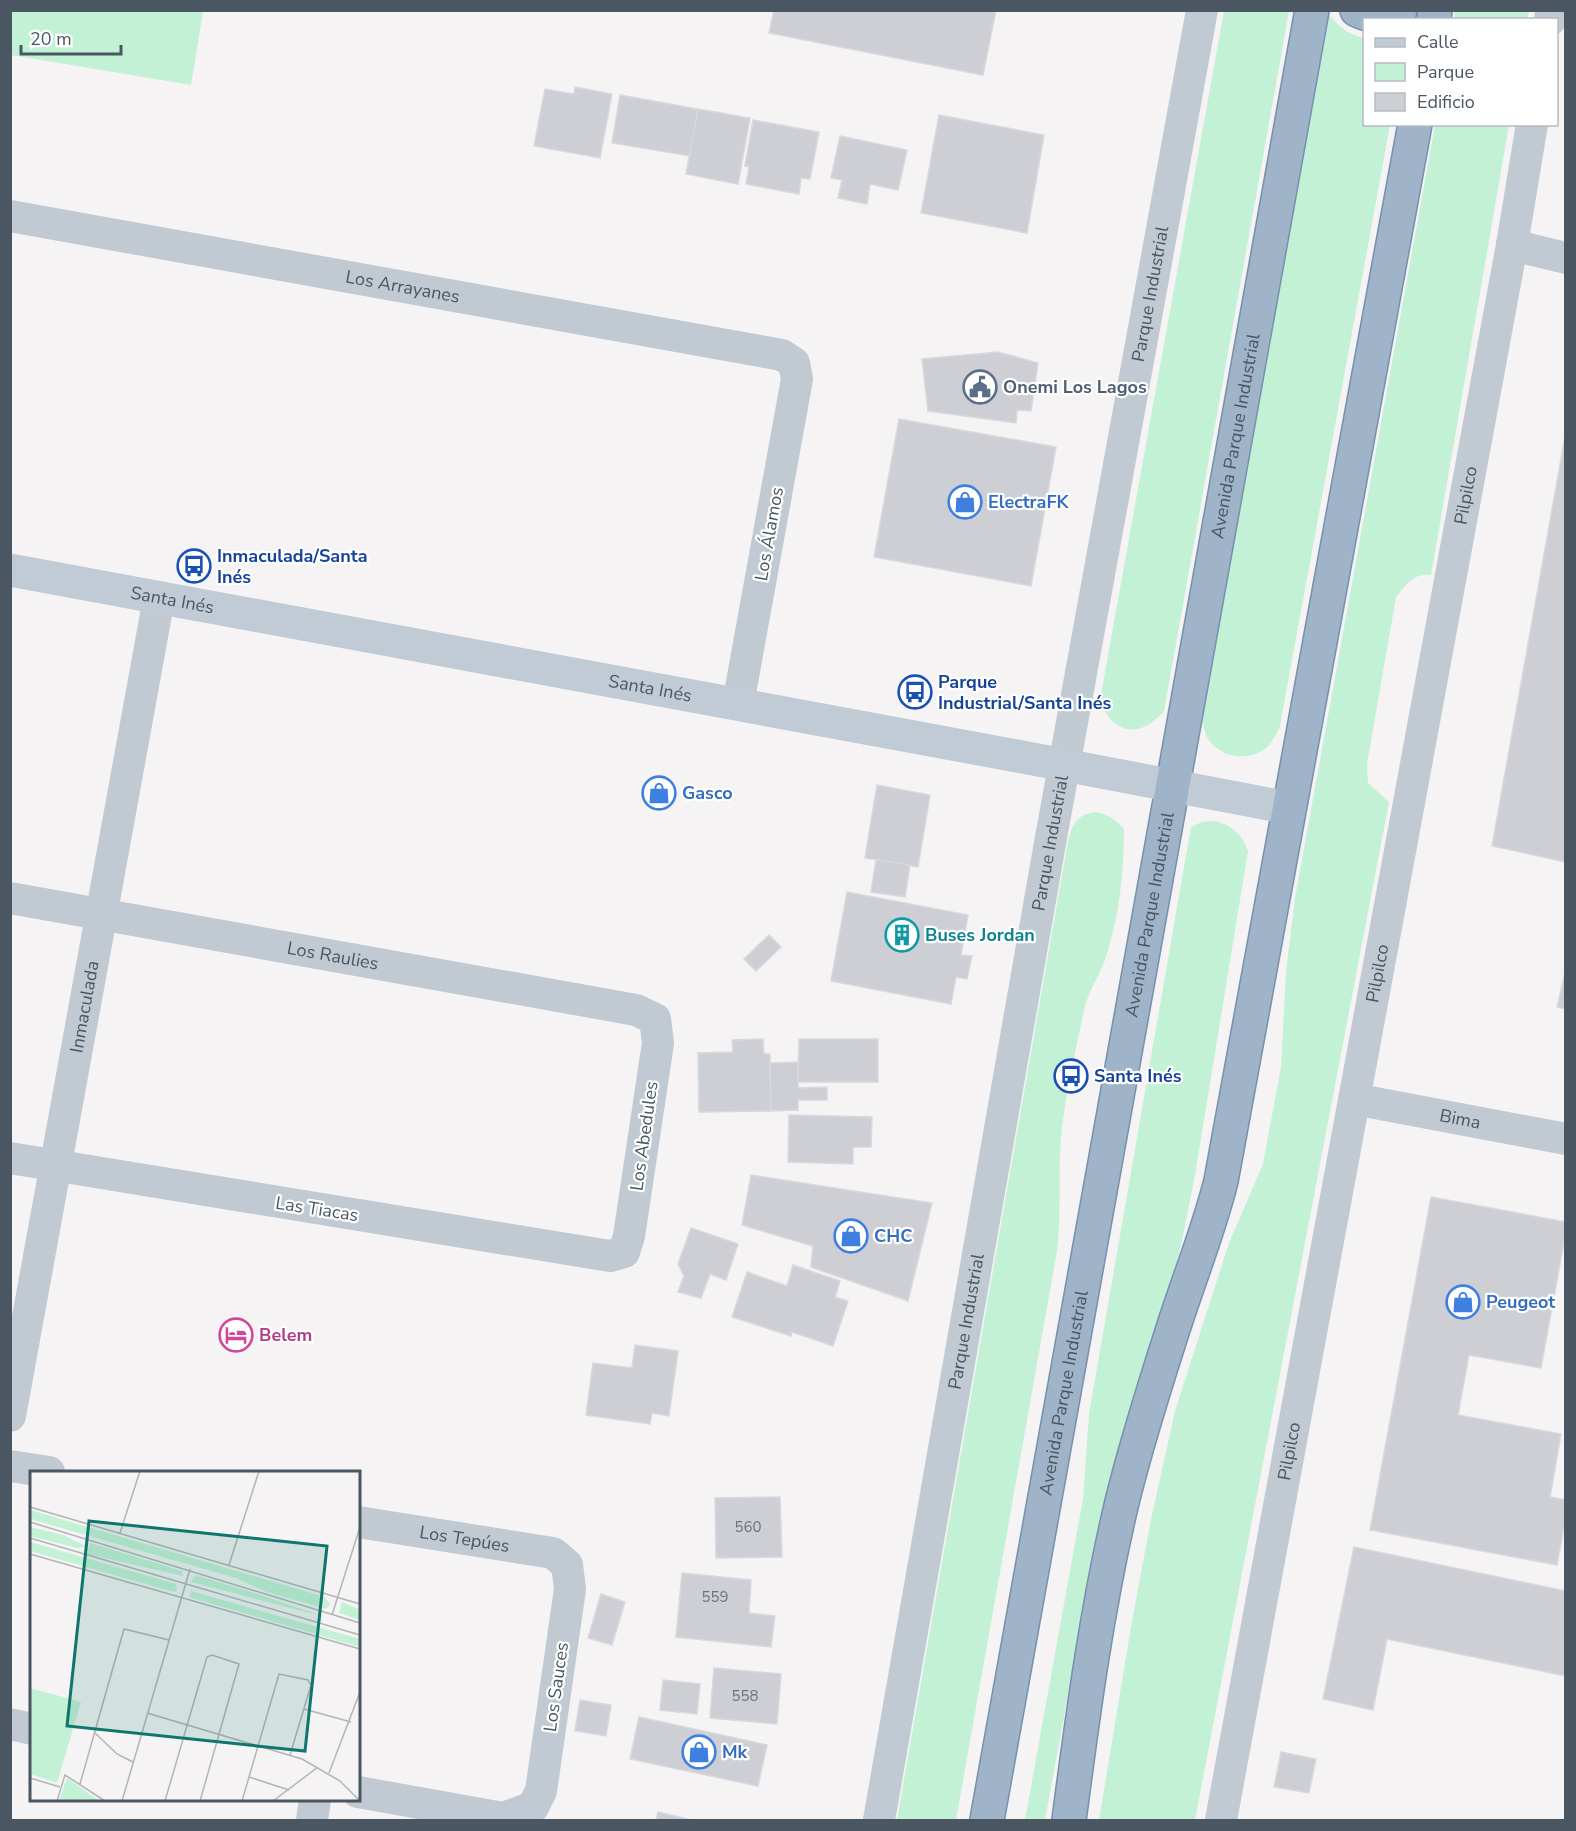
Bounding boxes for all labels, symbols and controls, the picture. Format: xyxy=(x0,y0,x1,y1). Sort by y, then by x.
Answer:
scale bar xyxy=(21,18,122,56)
legend xyxy=(1363,18,1558,126)
text: 20 m xyxy=(30,27,72,51)
text: Calle xyxy=(1417,30,1459,54)
text: Parque xyxy=(1417,60,1474,84)
text: Edificio xyxy=(1417,90,1475,114)
street label: Parque Industrial xyxy=(1126,223,1174,364)
street label: Los Arrayanes xyxy=(344,265,462,309)
street label: Avenida Parque Industrial xyxy=(1205,331,1266,541)
public building icon: Onemi Los Lagos xyxy=(962,369,998,405)
place label: Onemi Los Lagos xyxy=(1003,375,1147,399)
street label: Pilpilco xyxy=(1449,464,1483,527)
shop icon: ElectraFK xyxy=(947,484,983,520)
street label: Los Álamos xyxy=(749,485,789,583)
place label: ElectraFK xyxy=(988,490,1070,514)
place label: Inmaculada/Santa Inés xyxy=(217,544,368,589)
bus stop icon: Inmaculada/Santa Inés xyxy=(176,548,212,584)
street label: Santa Inés xyxy=(129,580,216,619)
street label: Santa Inés xyxy=(606,669,694,708)
place label: Parque Industrial/Santa Inés xyxy=(938,670,1112,715)
bus stop icon: Parque Industrial/Santa Inés xyxy=(897,674,933,710)
street label: Parque Industrial xyxy=(1026,772,1074,913)
shop icon: Gasco xyxy=(641,775,677,811)
place label: Gasco xyxy=(682,781,733,805)
street label: Avenida Parque Industrial xyxy=(1119,809,1180,1019)
building icon: Buses Jordan xyxy=(884,917,920,953)
place label: Buses Jordan xyxy=(925,923,1035,947)
street label: Los Raulies xyxy=(285,936,380,976)
street label: Pilpilco xyxy=(1360,942,1395,1005)
street label: Inmaculada xyxy=(64,959,105,1055)
bus stop icon: Santa Inés xyxy=(1053,1058,1089,1094)
place label: Santa Inés xyxy=(1094,1064,1182,1088)
street label: Los Abedules xyxy=(624,1080,664,1192)
street label: Bima xyxy=(1438,1103,1483,1135)
street label: Las Tiacas xyxy=(274,1191,360,1227)
shop icon: CHC xyxy=(833,1218,869,1254)
place label: CHC xyxy=(874,1224,912,1248)
street label: Parque Industrial xyxy=(943,1251,990,1391)
shop icon: Peugeot xyxy=(1445,1284,1481,1320)
street label: Avenida Parque Industrial xyxy=(1034,1288,1094,1497)
place label: Peugeot xyxy=(1486,1290,1555,1314)
hotel icon: Belem xyxy=(218,1317,254,1353)
place label: Belem xyxy=(259,1323,312,1347)
street label: Pilpilco xyxy=(1272,1420,1306,1482)
inset map xyxy=(30,1471,360,1801)
house number: 560 xyxy=(734,1517,762,1537)
street label: Los Tepúes xyxy=(418,1520,511,1558)
house number: 559 xyxy=(701,1587,729,1607)
street label: Los Sauces xyxy=(538,1641,574,1733)
house number: 558 xyxy=(731,1686,759,1706)
shop icon: Mk xyxy=(681,1734,717,1770)
place label: Mk xyxy=(722,1740,748,1764)

